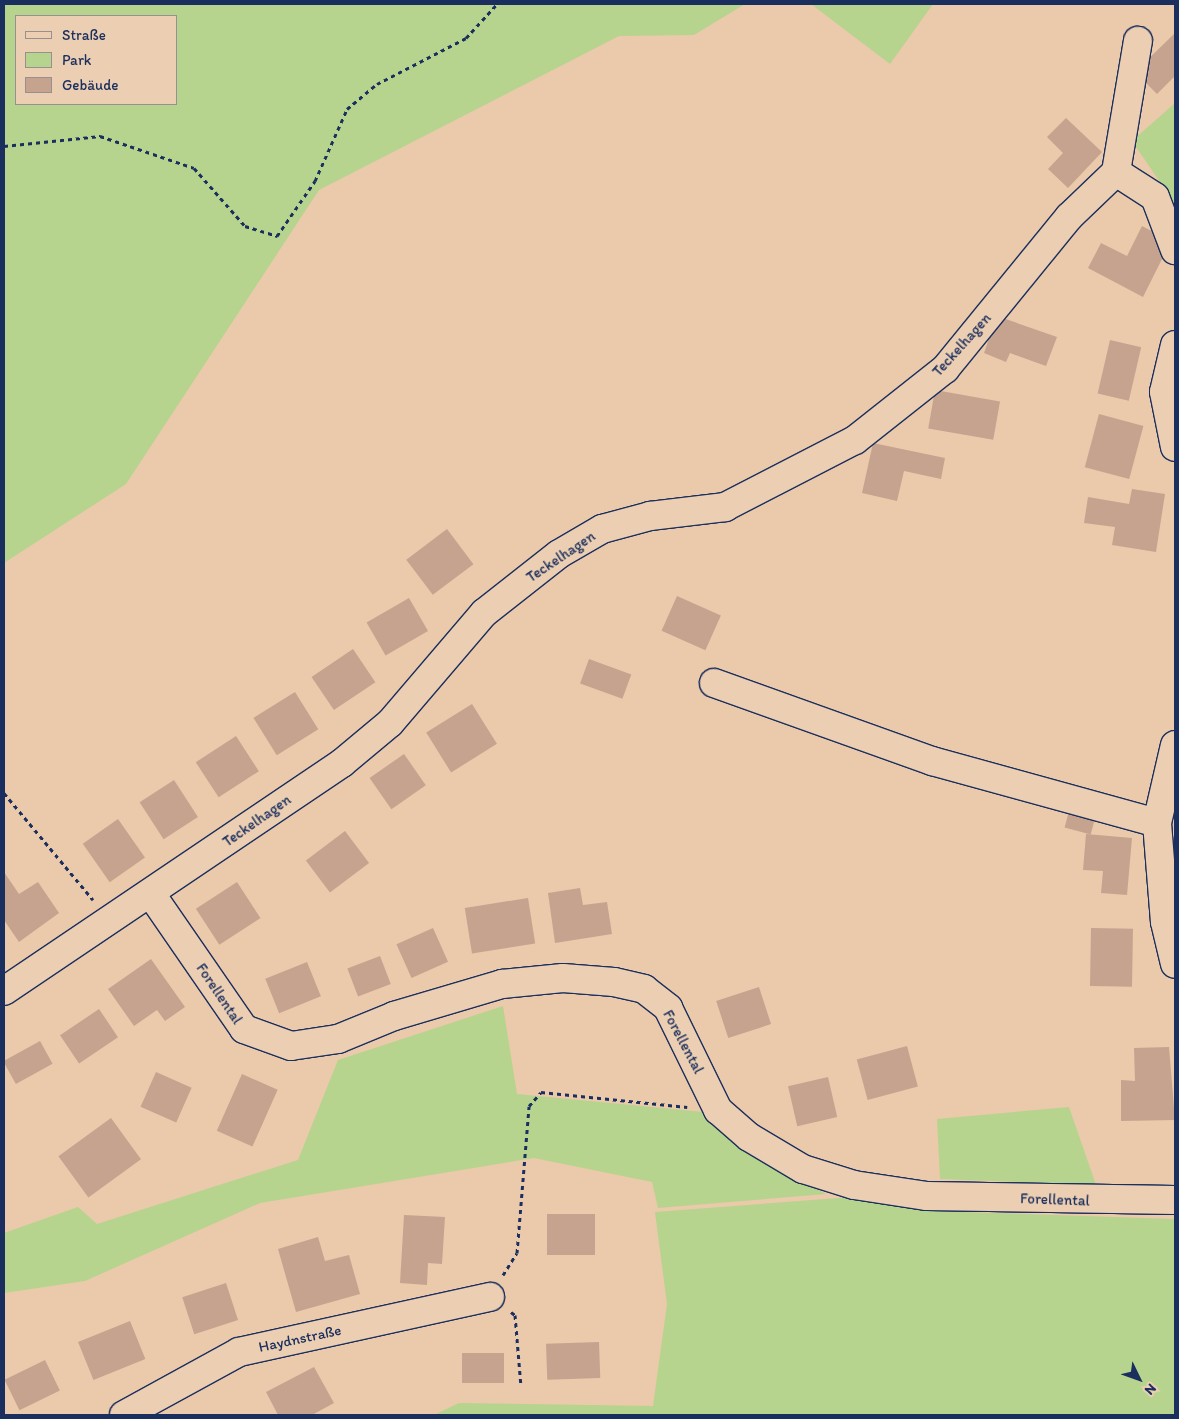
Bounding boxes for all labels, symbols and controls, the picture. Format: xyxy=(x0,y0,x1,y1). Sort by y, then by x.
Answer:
legend xyxy=(15,15,178,105)
text: Straße xyxy=(62,26,106,44)
text: Park xyxy=(62,51,92,69)
text: Gebäude xyxy=(62,76,119,94)
street label: Teckelhagen xyxy=(929,310,995,380)
street label: Teckelhagen xyxy=(523,527,599,587)
street label: Teckelhagen xyxy=(219,791,295,851)
street label: Forellental xyxy=(192,960,246,1028)
street label: Forellental xyxy=(659,1007,707,1077)
street label: Forellental xyxy=(1020,1190,1090,1210)
street label: Haydnstraße xyxy=(257,1321,343,1357)
north arrow xyxy=(1114,1354,1164,1404)
text: N xyxy=(1141,1380,1160,1399)

